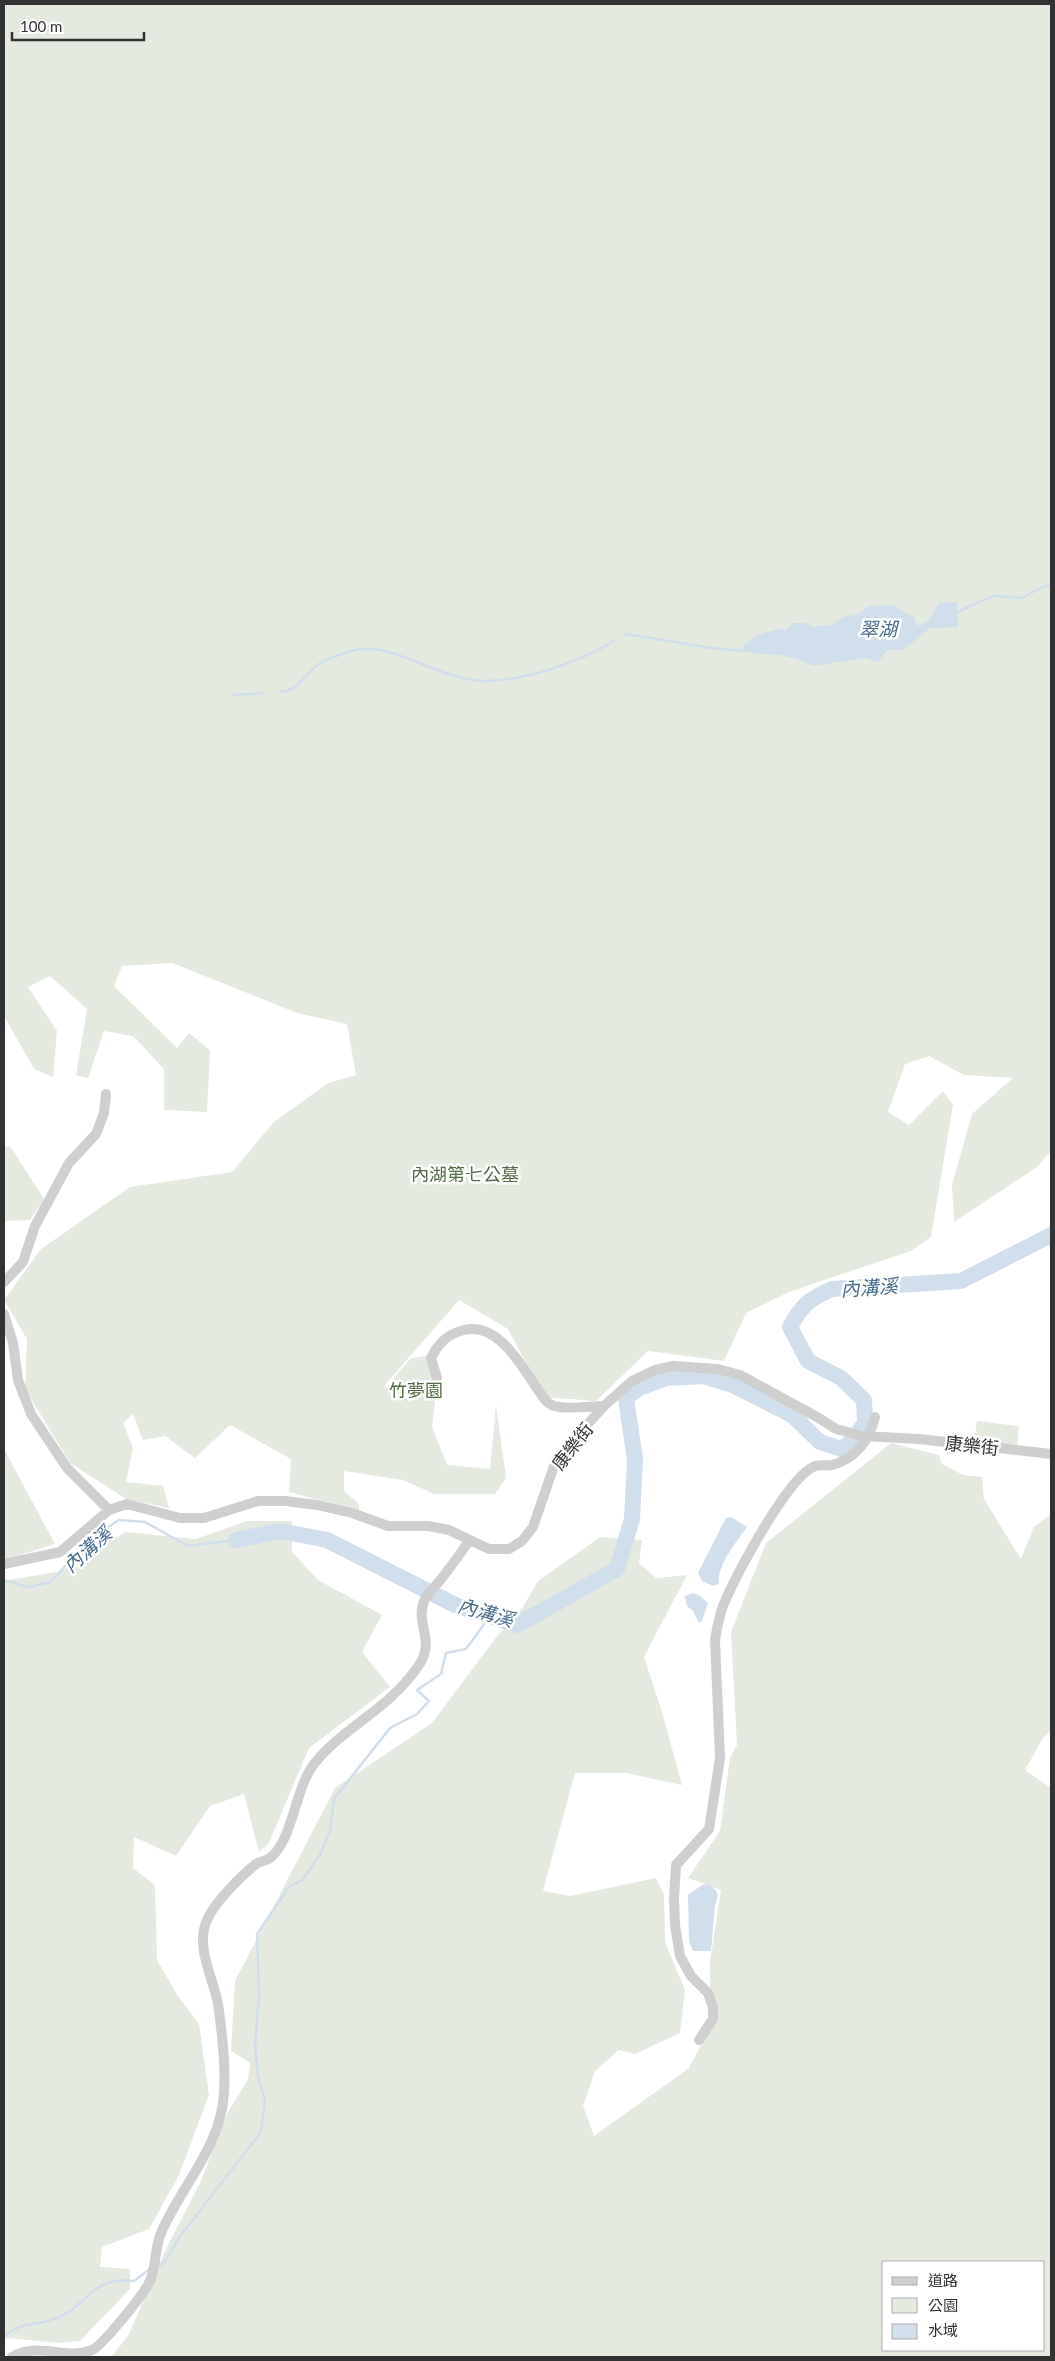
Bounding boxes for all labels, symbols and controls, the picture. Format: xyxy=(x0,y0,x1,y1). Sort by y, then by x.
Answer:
scale bar xyxy=(12,10,145,42)
text: 100 m xyxy=(20,17,62,35)
water label: 翠湖 xyxy=(859,617,900,640)
park label: 內湖第七公墓 xyxy=(411,1163,519,1185)
water label: 內溝溪 xyxy=(840,1273,901,1300)
park label: 竹夢園 xyxy=(389,1379,443,1401)
street label: 康樂街 xyxy=(547,1418,597,1474)
street label: 康樂街 xyxy=(944,1431,1000,1459)
water label: 內溝溪 xyxy=(58,1519,118,1577)
water label: 內溝溪 xyxy=(455,1593,519,1632)
legend xyxy=(882,2261,1045,2351)
text: 道路 xyxy=(928,2271,958,2289)
text: 公園 xyxy=(928,2296,958,2314)
text: 水域 xyxy=(928,2321,958,2339)

